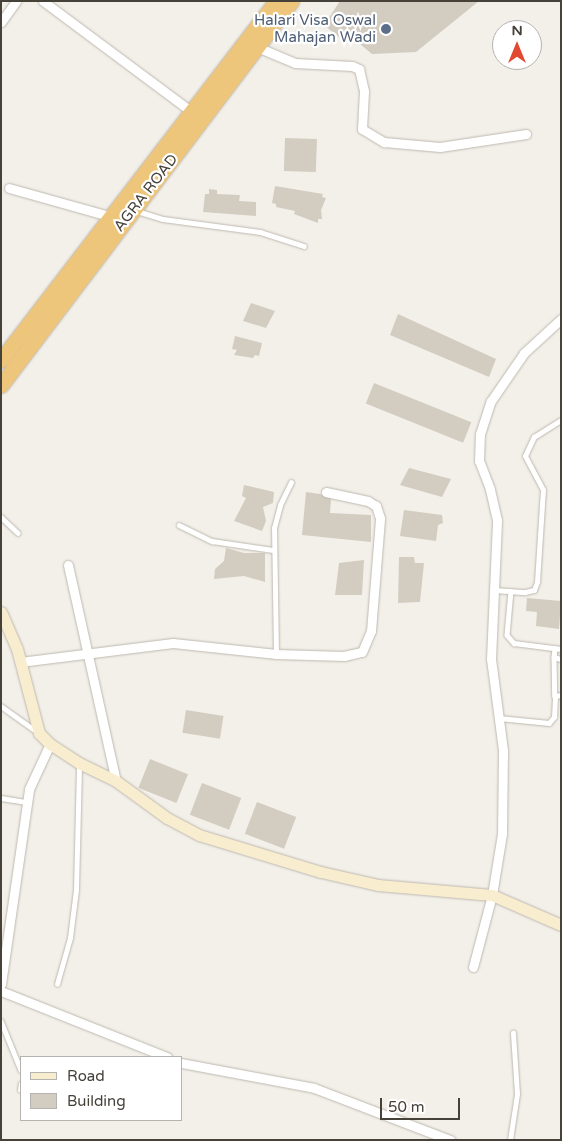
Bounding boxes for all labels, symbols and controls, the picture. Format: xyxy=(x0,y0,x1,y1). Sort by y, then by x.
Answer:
place label: Halari Visa Oswal Mahajan Wadi xyxy=(254,11,376,46)
north arrow xyxy=(492,20,542,70)
text: N xyxy=(511,22,523,39)
marker: Halari Visa Oswal Mahajan Wadi xyxy=(380,23,392,35)
street label: AGRA ROAD xyxy=(110,151,182,235)
legend xyxy=(20,1056,182,1121)
text: Road xyxy=(67,1067,105,1085)
scale bar xyxy=(382,1088,462,1120)
text: Building xyxy=(67,1092,126,1110)
text: 50 m xyxy=(388,1098,425,1116)

